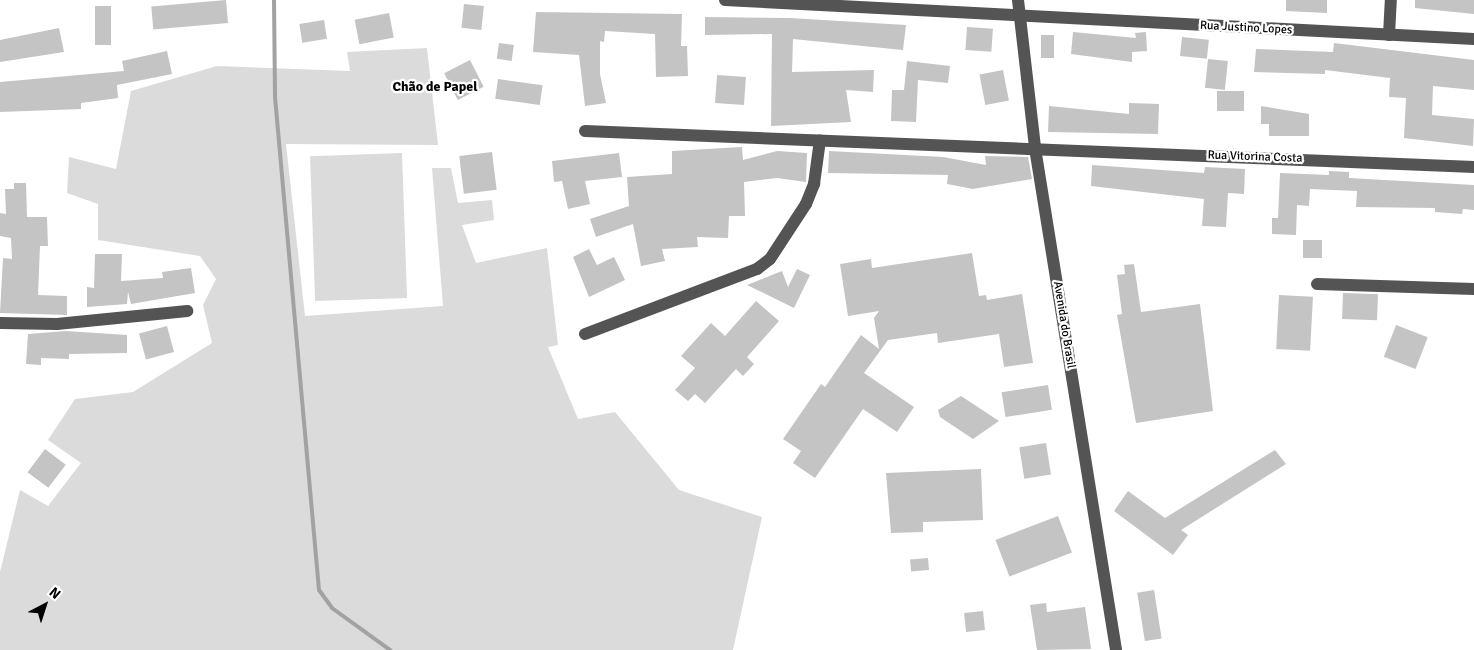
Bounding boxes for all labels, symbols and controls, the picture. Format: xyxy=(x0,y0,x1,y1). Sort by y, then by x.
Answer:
street label: Rua Justino Lopes xyxy=(1200,18,1292,38)
district label: Chão de Papel xyxy=(392,79,478,95)
street label: Rua Vitorina Costa xyxy=(1207,148,1303,166)
street label: Avenida do Brasil xyxy=(1050,280,1078,370)
north arrow xyxy=(20,580,70,630)
text: N xyxy=(46,583,64,603)

